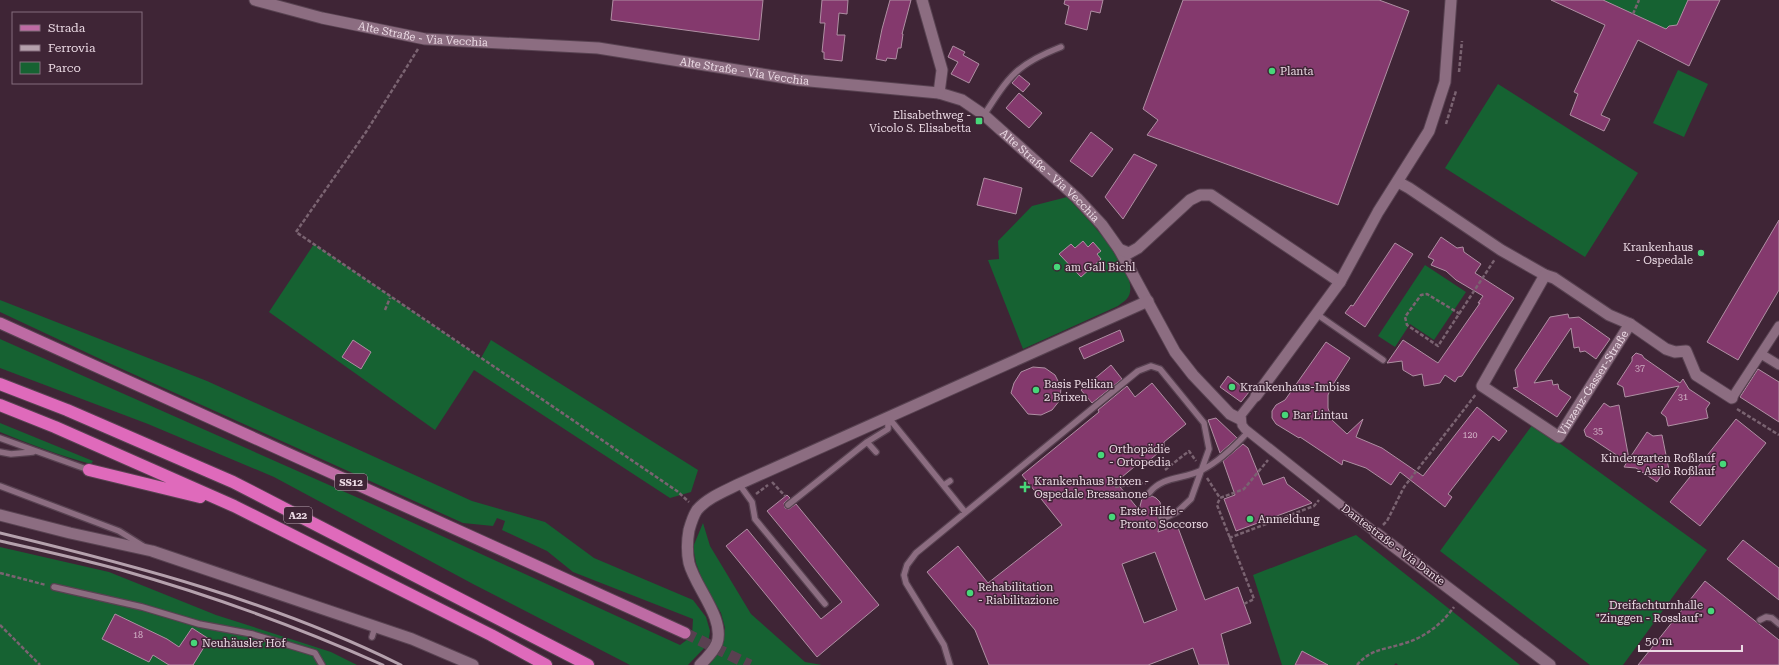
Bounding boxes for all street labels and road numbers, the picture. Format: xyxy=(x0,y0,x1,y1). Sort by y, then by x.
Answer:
street label: Alte Straße - Via Vecchia xyxy=(357,19,488,49)
street label: Alte Straße - Via Vecchia xyxy=(679,55,810,87)
street label: Alte Straße - Via Vecchia xyxy=(998,126,1102,225)
street label: Vinzenz-Gasser-Straße xyxy=(1555,328,1631,438)
road number: SS12 xyxy=(335,474,367,490)
street label: Dantestraße - Via Dante xyxy=(1339,502,1447,588)
road number: A22 xyxy=(284,507,312,523)

